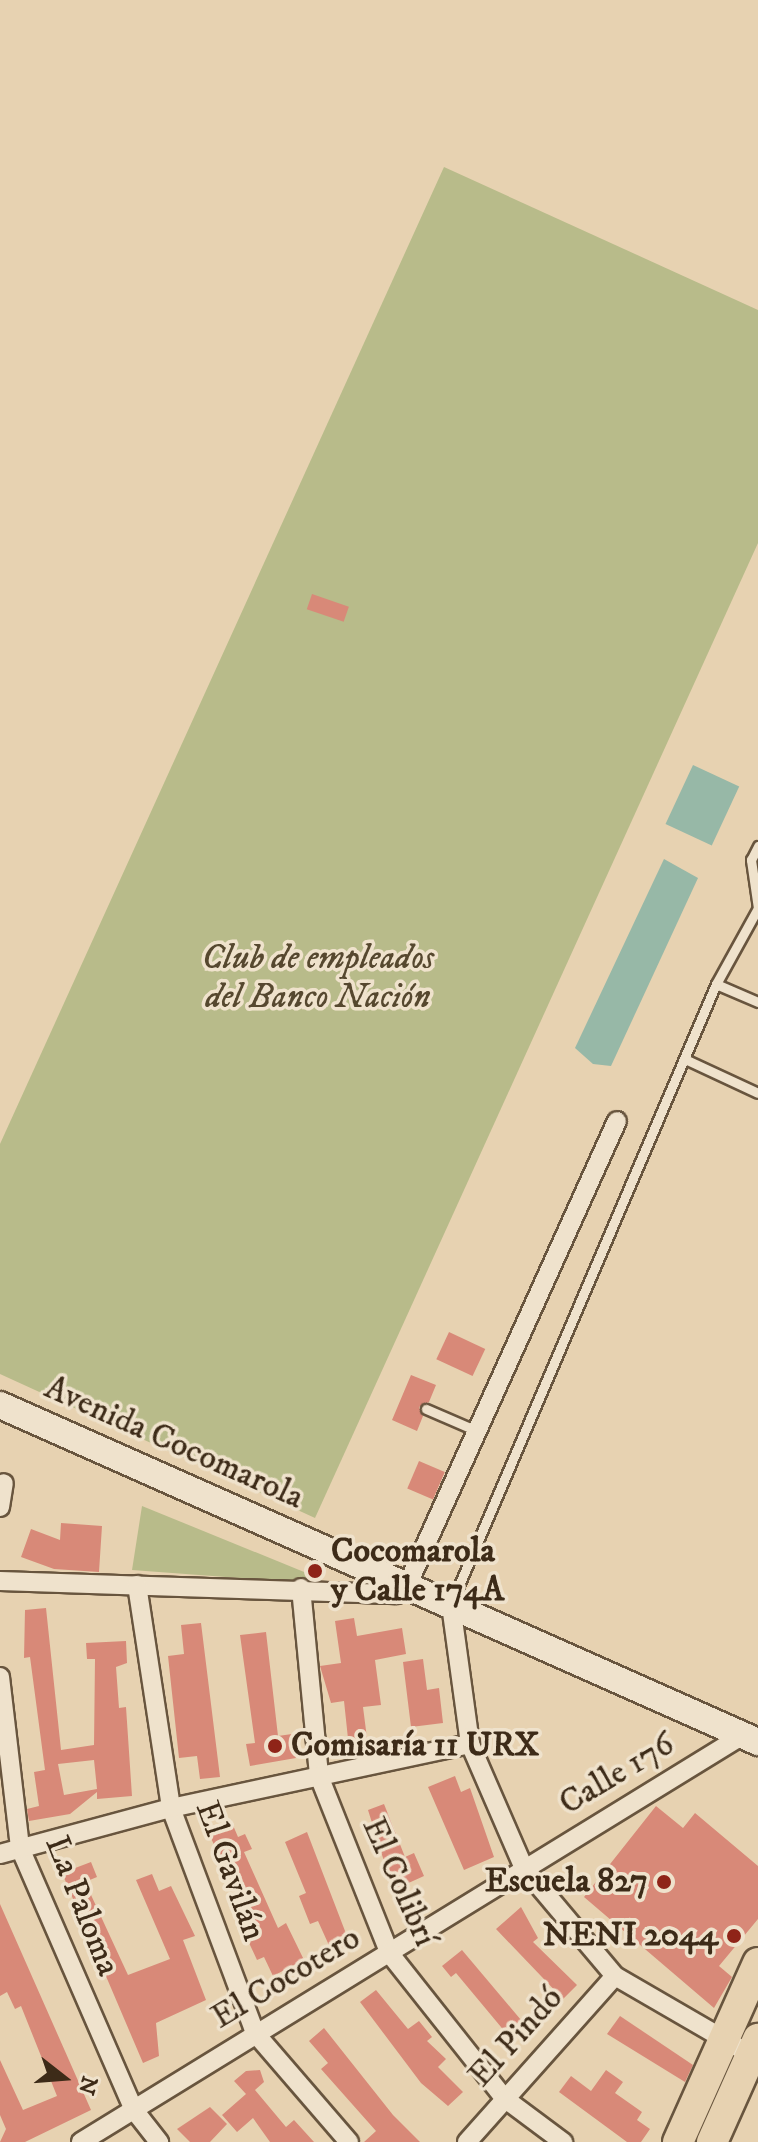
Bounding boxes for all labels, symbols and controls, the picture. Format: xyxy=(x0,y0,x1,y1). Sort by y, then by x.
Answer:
park label: Club de empleados del Banco Nación xyxy=(202,938,434,1018)
street label: Avenida Cocomarola xyxy=(38,1368,310,1518)
place label: Cocomarola y Calle 174A xyxy=(331,1531,504,1610)
marker: Cocomarola y Calle 174A xyxy=(306,1562,324,1580)
street label: Calle 176 xyxy=(552,1724,682,1824)
place label: Comisaría 11 URX xyxy=(291,1726,539,1766)
marker: Comisaría 11 URX xyxy=(266,1737,284,1755)
street label: El Gavilán xyxy=(186,1796,274,1946)
street label: El Colibrí xyxy=(353,1811,445,1953)
street label: La Paloma xyxy=(36,1830,128,1982)
place label: Escuela 827 xyxy=(485,1862,648,1902)
marker: Escuela 827 xyxy=(655,1873,673,1891)
place label: NENI 2044 xyxy=(543,1916,718,1956)
street label: El Cocotero xyxy=(204,1918,368,2038)
marker: NENI 2044 xyxy=(725,1927,743,1945)
street label: El Pindó xyxy=(460,1978,572,2096)
north arrow xyxy=(24,2038,104,2118)
text: N xyxy=(72,2073,103,2098)

